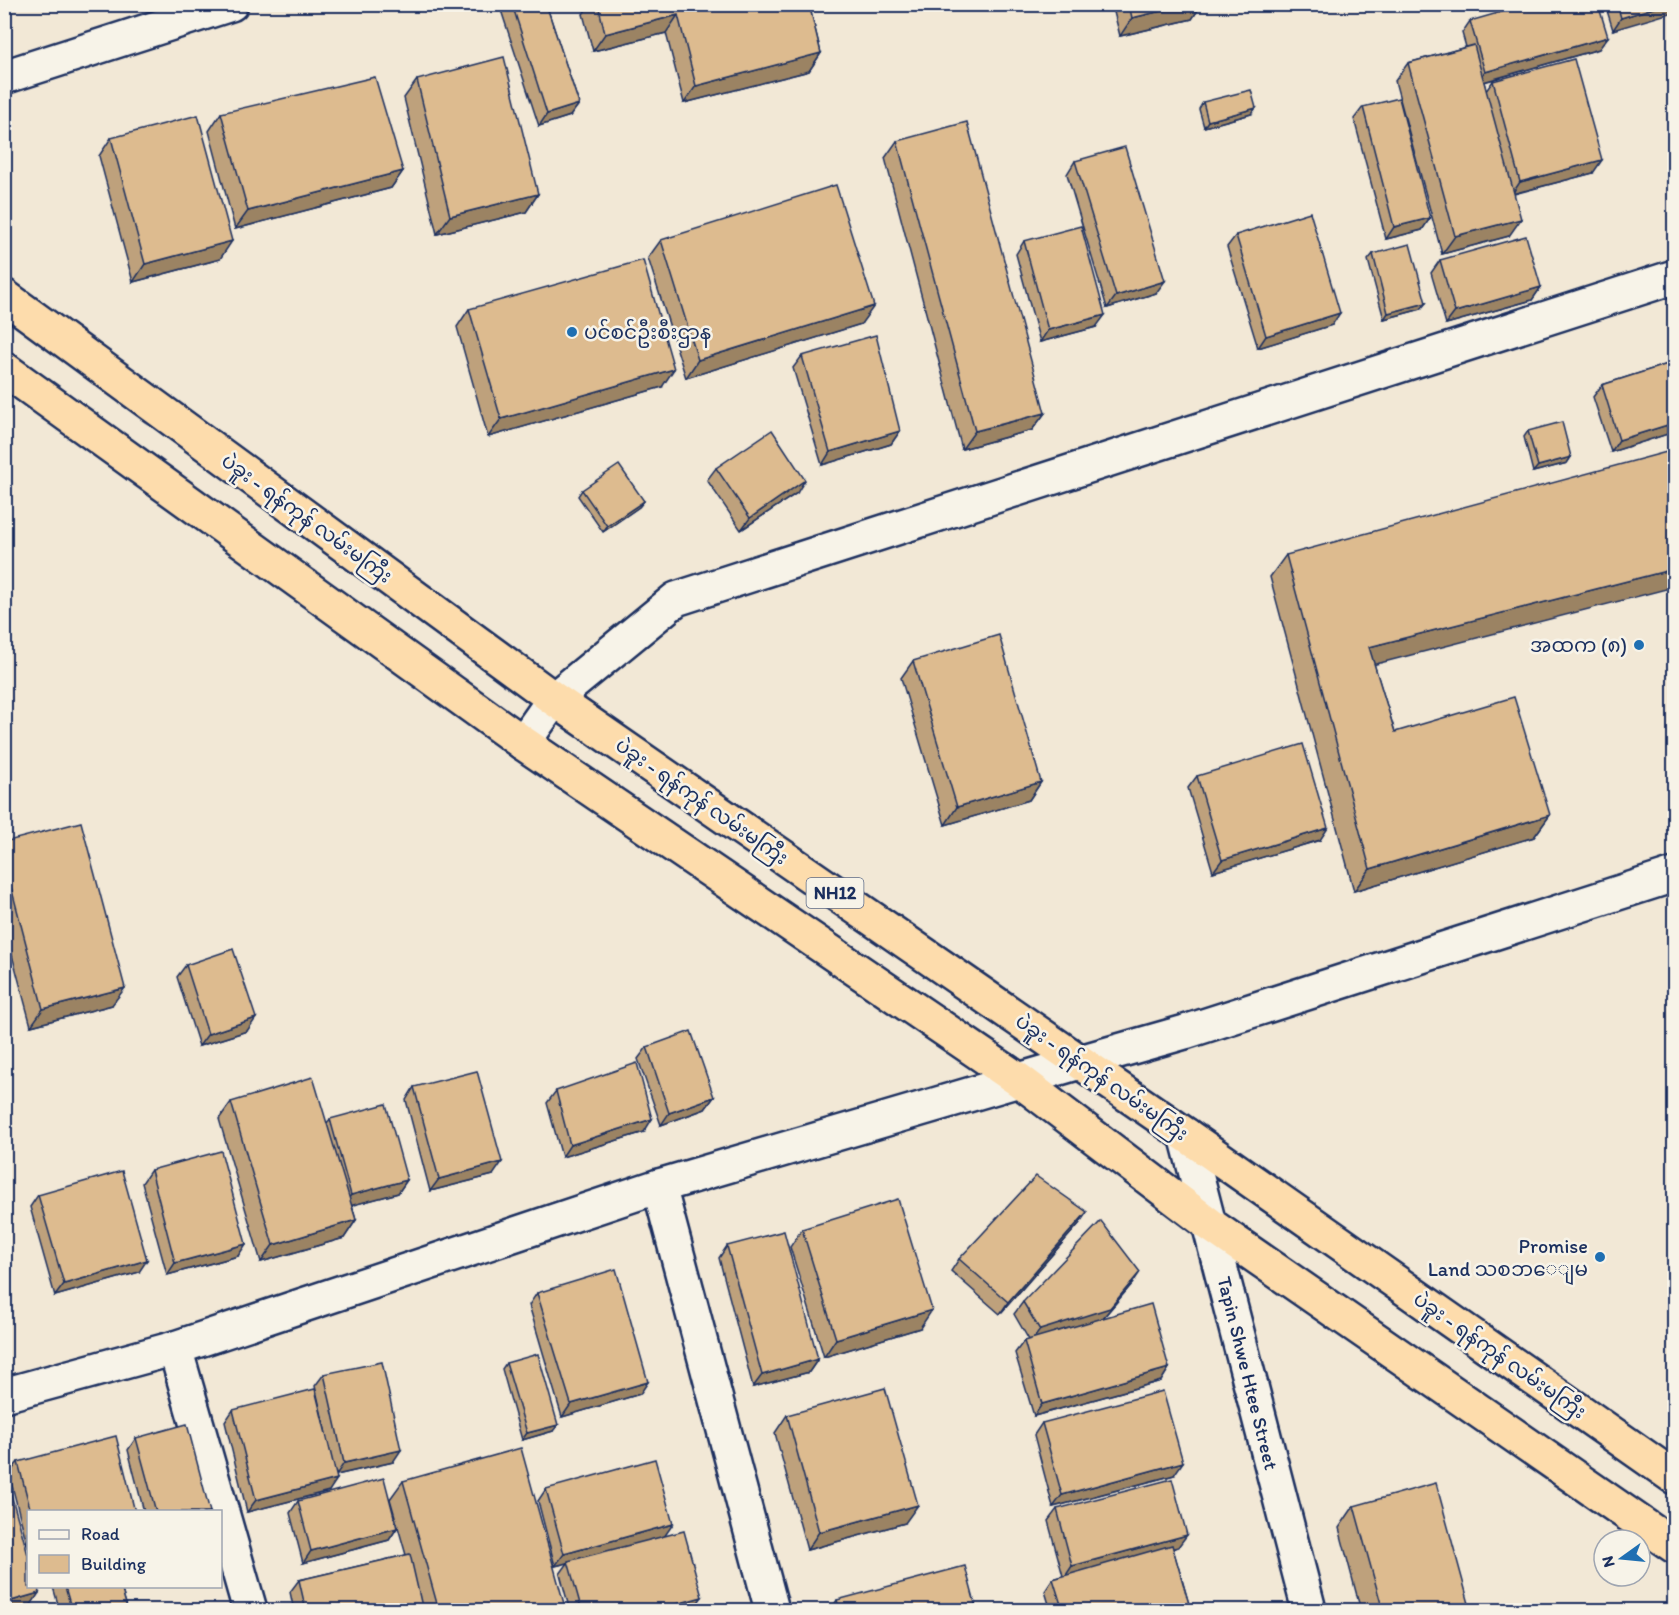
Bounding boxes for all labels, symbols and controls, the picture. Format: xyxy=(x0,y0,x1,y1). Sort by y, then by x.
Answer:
place label: ပင်စင်ဦးစီးဌာန xyxy=(584,318,711,348)
marker: ပင်စင်ဦးစီးဌာန xyxy=(565,325,579,339)
street label: ပဲခူး - ရန်ကုန် လမ်းမကြီး xyxy=(214,446,398,592)
place label: အထက (၈) xyxy=(1530,633,1627,657)
marker: အထက (၈) xyxy=(1632,638,1646,652)
street label: ပဲခူး - ရန်ကုန် လမ်းမကြီး xyxy=(608,731,794,874)
road number: NH12 xyxy=(806,878,864,908)
street label: ပဲခူး - ရန်ကုန် လမ်းမကြီး xyxy=(1008,1007,1194,1150)
place label: Promise Land သစၥာေျမ xyxy=(1428,1234,1588,1285)
marker: Promise Land သစၥာေျမ xyxy=(1593,1250,1607,1264)
street label: Tapin Shwe Htee Street xyxy=(1212,1274,1284,1473)
street label: ပဲခူး - ရန်ကုန် လမ်းမကြီး xyxy=(1406,1285,1592,1428)
legend xyxy=(27,1510,222,1588)
text: Road xyxy=(81,1523,120,1545)
north arrow xyxy=(1592,1528,1652,1588)
text: Building xyxy=(81,1553,147,1575)
text: N xyxy=(1597,1554,1619,1569)

